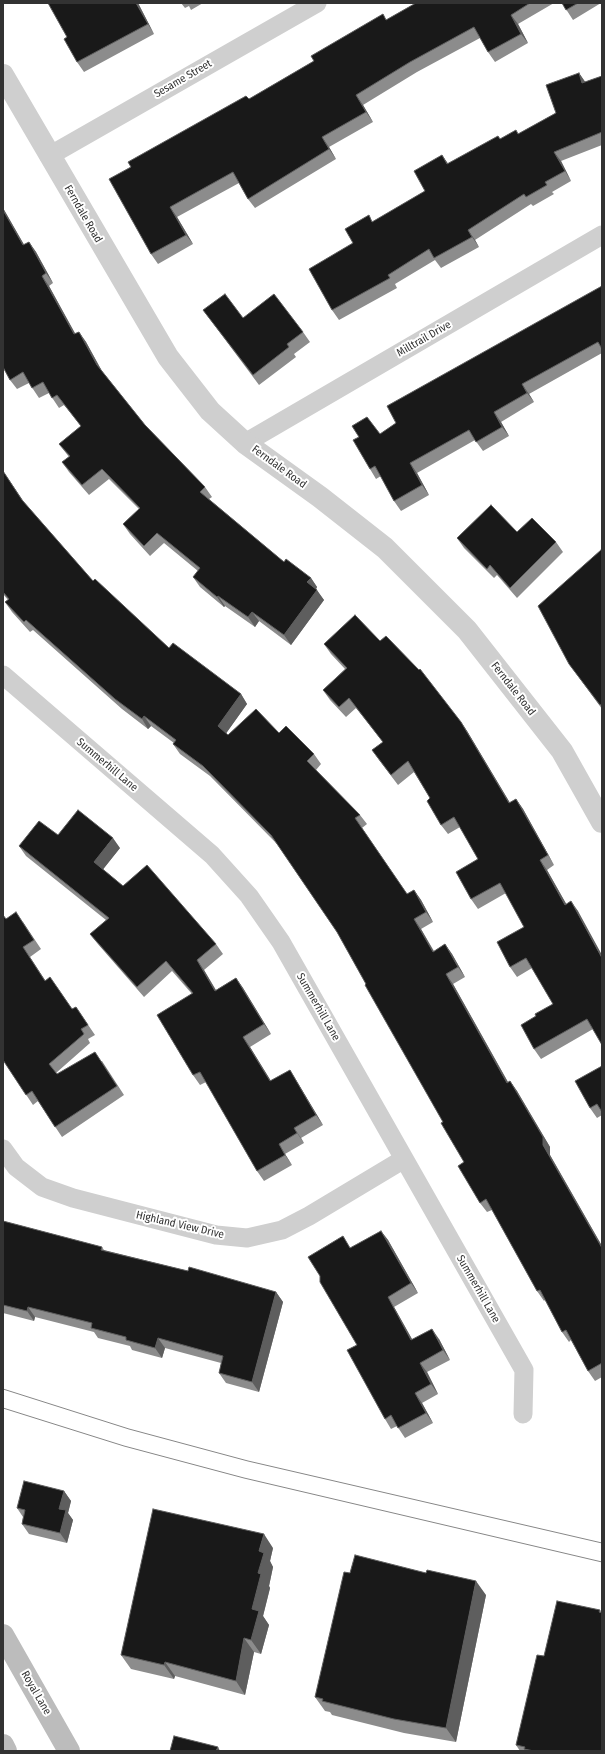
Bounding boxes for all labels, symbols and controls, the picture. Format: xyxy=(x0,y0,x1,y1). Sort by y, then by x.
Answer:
street label: Sesame Street xyxy=(152,57,214,101)
street label: Ferndale Road xyxy=(61,183,105,245)
street label: Milltrail Drive xyxy=(395,318,453,360)
street label: Ferndale Road xyxy=(249,443,309,491)
street label: Ferndale Road xyxy=(488,660,538,718)
street label: Summerhill Lane xyxy=(74,736,140,794)
street label: Summerhill Lane xyxy=(293,971,343,1043)
street label: Highland View Drive xyxy=(135,1208,225,1242)
street label: Summerhill Lane xyxy=(453,1253,503,1325)
street label: Royal Lane xyxy=(18,1669,54,1717)

